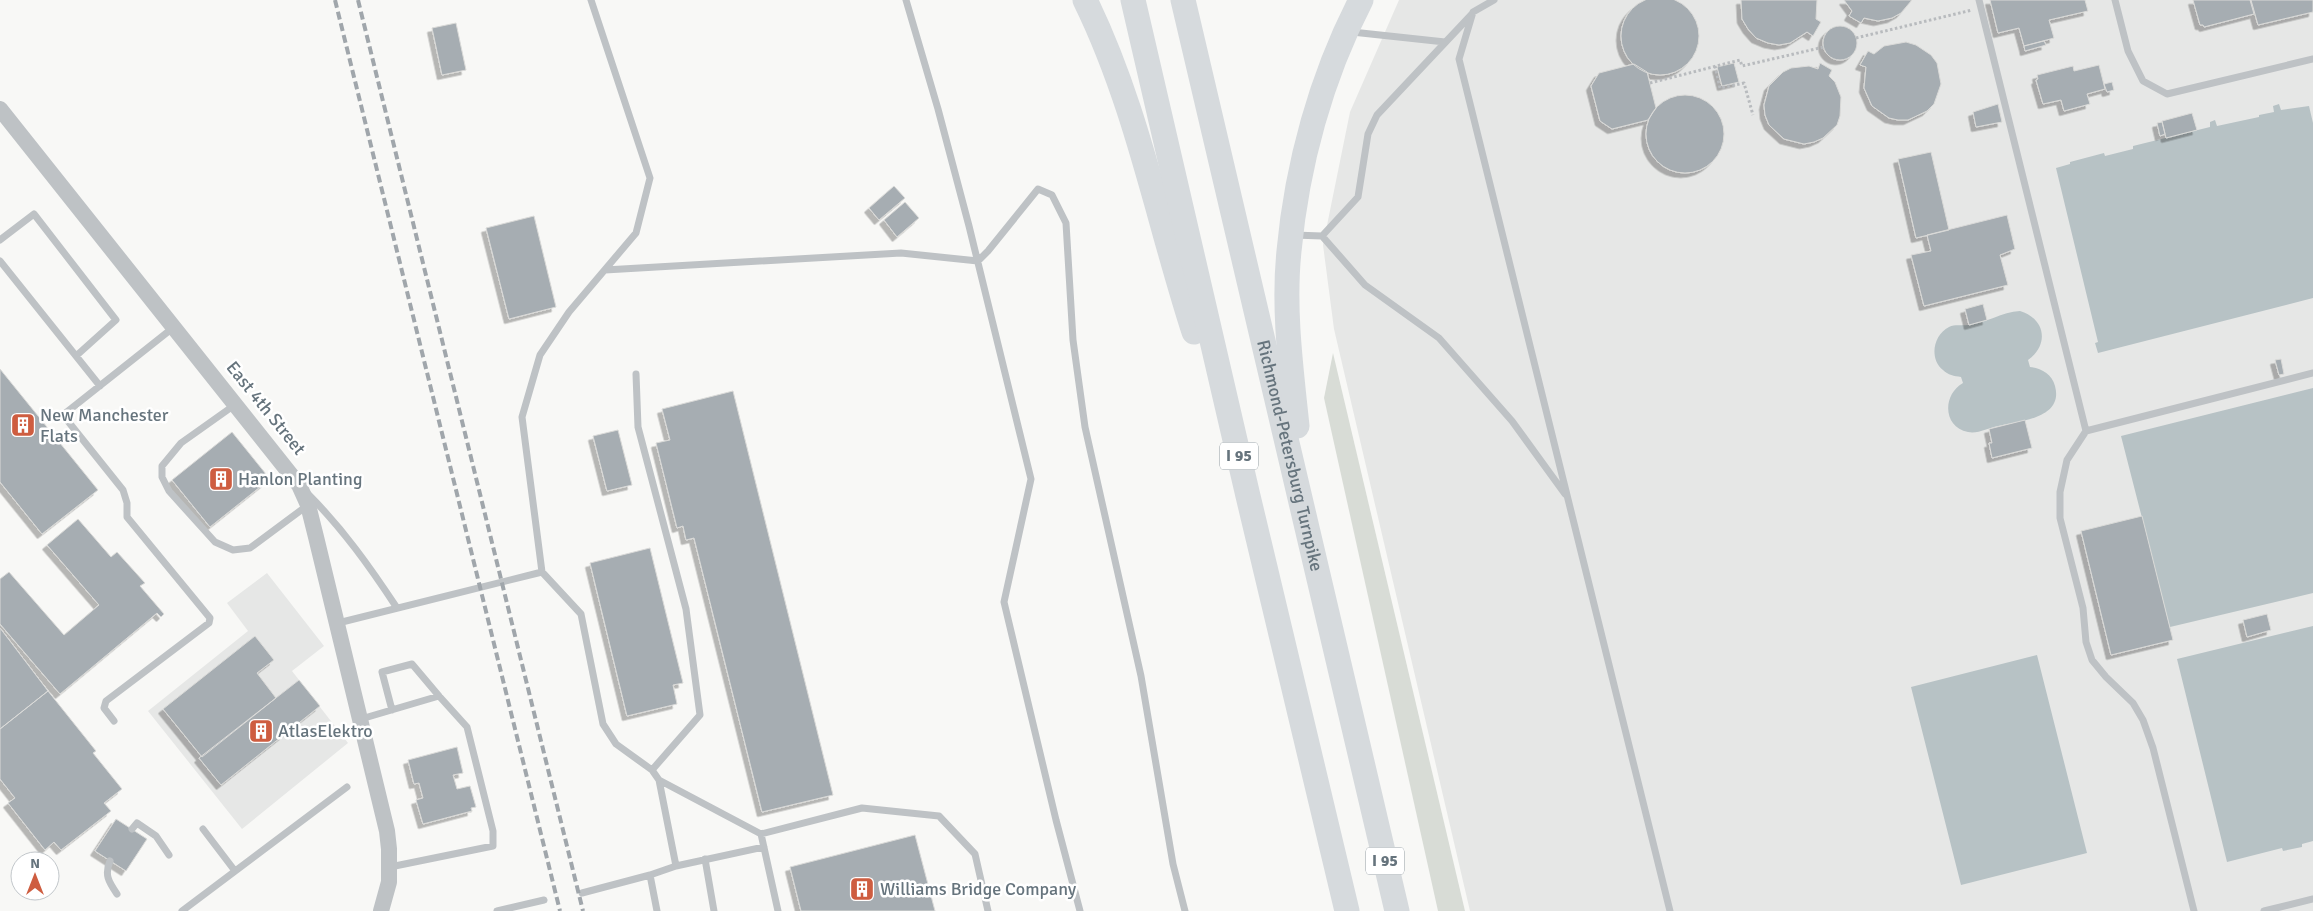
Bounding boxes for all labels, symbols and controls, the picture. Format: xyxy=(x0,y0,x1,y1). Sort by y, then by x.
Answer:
street label: Richmond-Petersburg Turnpike xyxy=(1252,338,1328,573)
street label: East 4th Street xyxy=(222,357,310,459)
place label: New Manchester Flats xyxy=(40,404,169,447)
building icon: New Manchester Flats xyxy=(10,412,36,438)
road number: I 95 xyxy=(1220,442,1258,470)
building icon: Hanlon Planting xyxy=(208,466,234,492)
place label: Hanlon Planting xyxy=(238,468,362,490)
building icon: AtlasElektro xyxy=(248,718,274,744)
place label: AtlasElektro xyxy=(278,720,373,742)
road number: I 95 xyxy=(1366,848,1404,874)
north arrow xyxy=(10,851,60,901)
text: N xyxy=(30,855,40,872)
building icon: Williams Bridge Company xyxy=(849,876,875,902)
place label: Williams Bridge Company xyxy=(880,878,1077,900)

